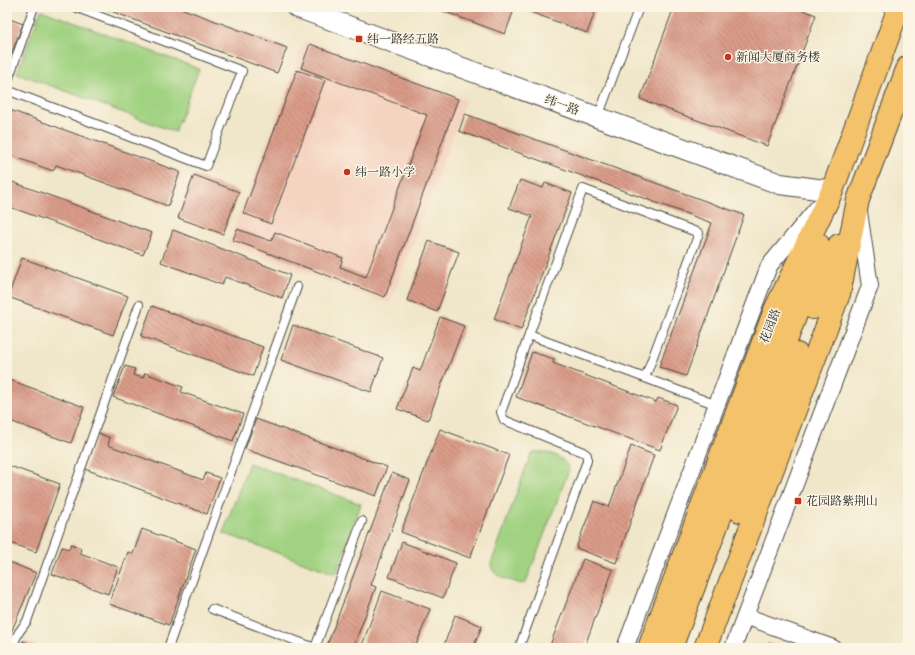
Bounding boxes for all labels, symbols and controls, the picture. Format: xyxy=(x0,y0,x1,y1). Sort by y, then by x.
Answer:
place label: 纬一路经五路 xyxy=(367,31,439,46)
marker: 纬一路经五路 xyxy=(354,34,364,44)
place label: 新闻大厦商务楼 xyxy=(736,49,820,64)
marker: 新闻大厦商务楼 xyxy=(723,52,733,62)
street label: 纬一路 xyxy=(543,91,582,118)
place label: 纬一路小学 xyxy=(355,164,415,179)
marker: 纬一路小学 xyxy=(342,167,352,177)
street label: 花园路 xyxy=(756,306,783,345)
place label: 花园路紫荆山 xyxy=(806,493,878,508)
marker: 花园路紫荆山 xyxy=(793,496,803,506)

